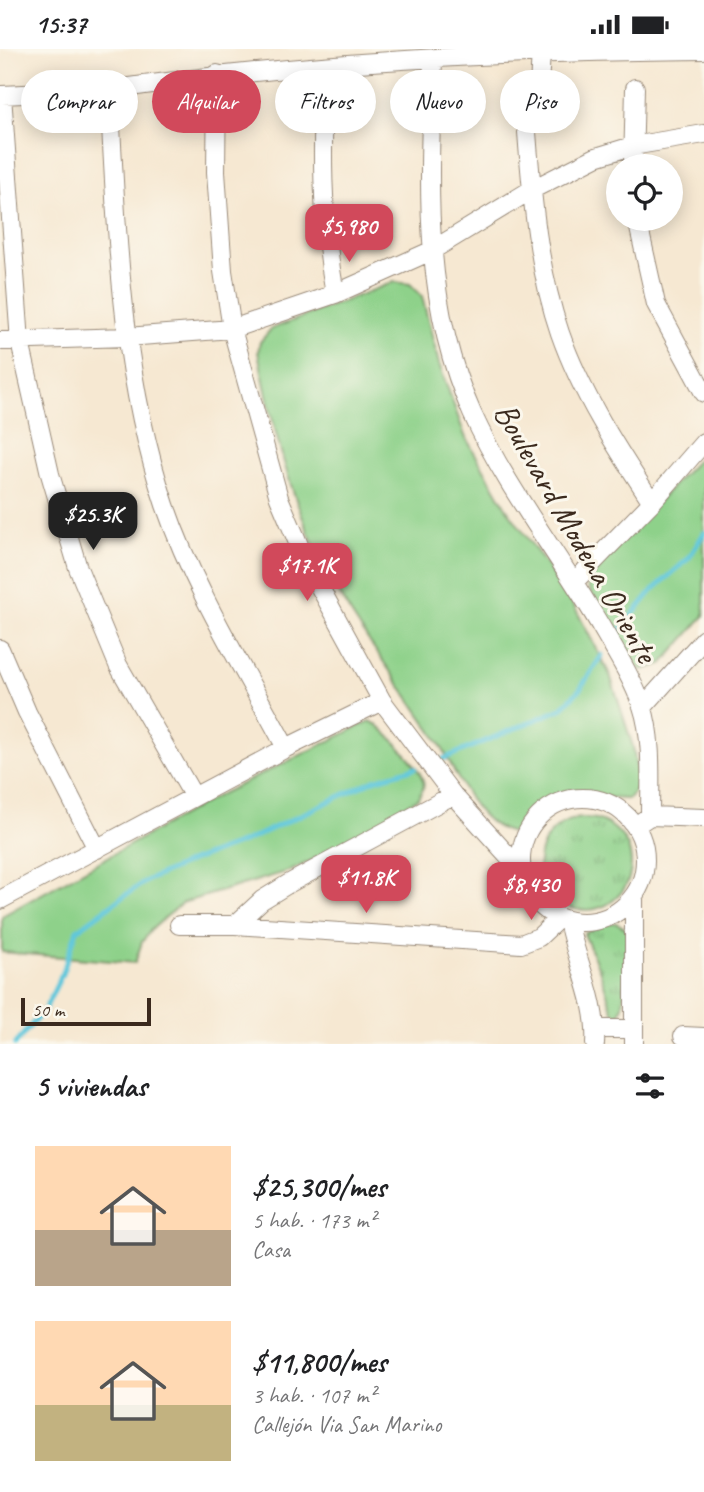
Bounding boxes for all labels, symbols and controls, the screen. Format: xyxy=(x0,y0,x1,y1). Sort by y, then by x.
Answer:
text: 15:37 xyxy=(35,8,86,41)
chip: Comprar xyxy=(21,70,138,133)
chip: Alquilar xyxy=(152,70,261,133)
chip: Filtros xyxy=(275,70,376,133)
chip: Nuevo xyxy=(390,70,486,133)
chip: Piso xyxy=(500,70,580,133)
map controls xyxy=(606,154,683,231)
button: locate xyxy=(606,154,683,231)
pin: $5,980 xyxy=(292,205,406,264)
text: $5,980 xyxy=(321,212,377,241)
street label: Boulevard Modena Oriente xyxy=(485,395,669,672)
pin: $25.3K xyxy=(36,493,150,552)
text: $25.3K xyxy=(64,500,122,529)
pin: $17.1K xyxy=(250,543,364,603)
text: $17.1K xyxy=(278,551,336,580)
pin: $11.8K xyxy=(309,855,423,915)
text: $11.8K xyxy=(337,863,395,892)
pin: $8,430 xyxy=(474,863,588,922)
text: $8,430 xyxy=(503,870,559,899)
scale bar xyxy=(21,995,150,1027)
text: 50 m xyxy=(32,998,64,1022)
text: 5 viviendas xyxy=(35,1067,147,1105)
icon: filters xyxy=(631,1067,669,1105)
text: $25,300/mes xyxy=(252,1168,386,1206)
icon: home xyxy=(91,1174,175,1258)
text: 5 hab. · 173 m² xyxy=(252,1206,376,1235)
text: Casa xyxy=(252,1235,290,1264)
text: $11,800/mes xyxy=(252,1343,386,1381)
icon: home xyxy=(91,1349,175,1433)
text: 3 hab. · 107 m² xyxy=(252,1381,376,1410)
text: Callejón Via San Marino xyxy=(252,1410,441,1439)

